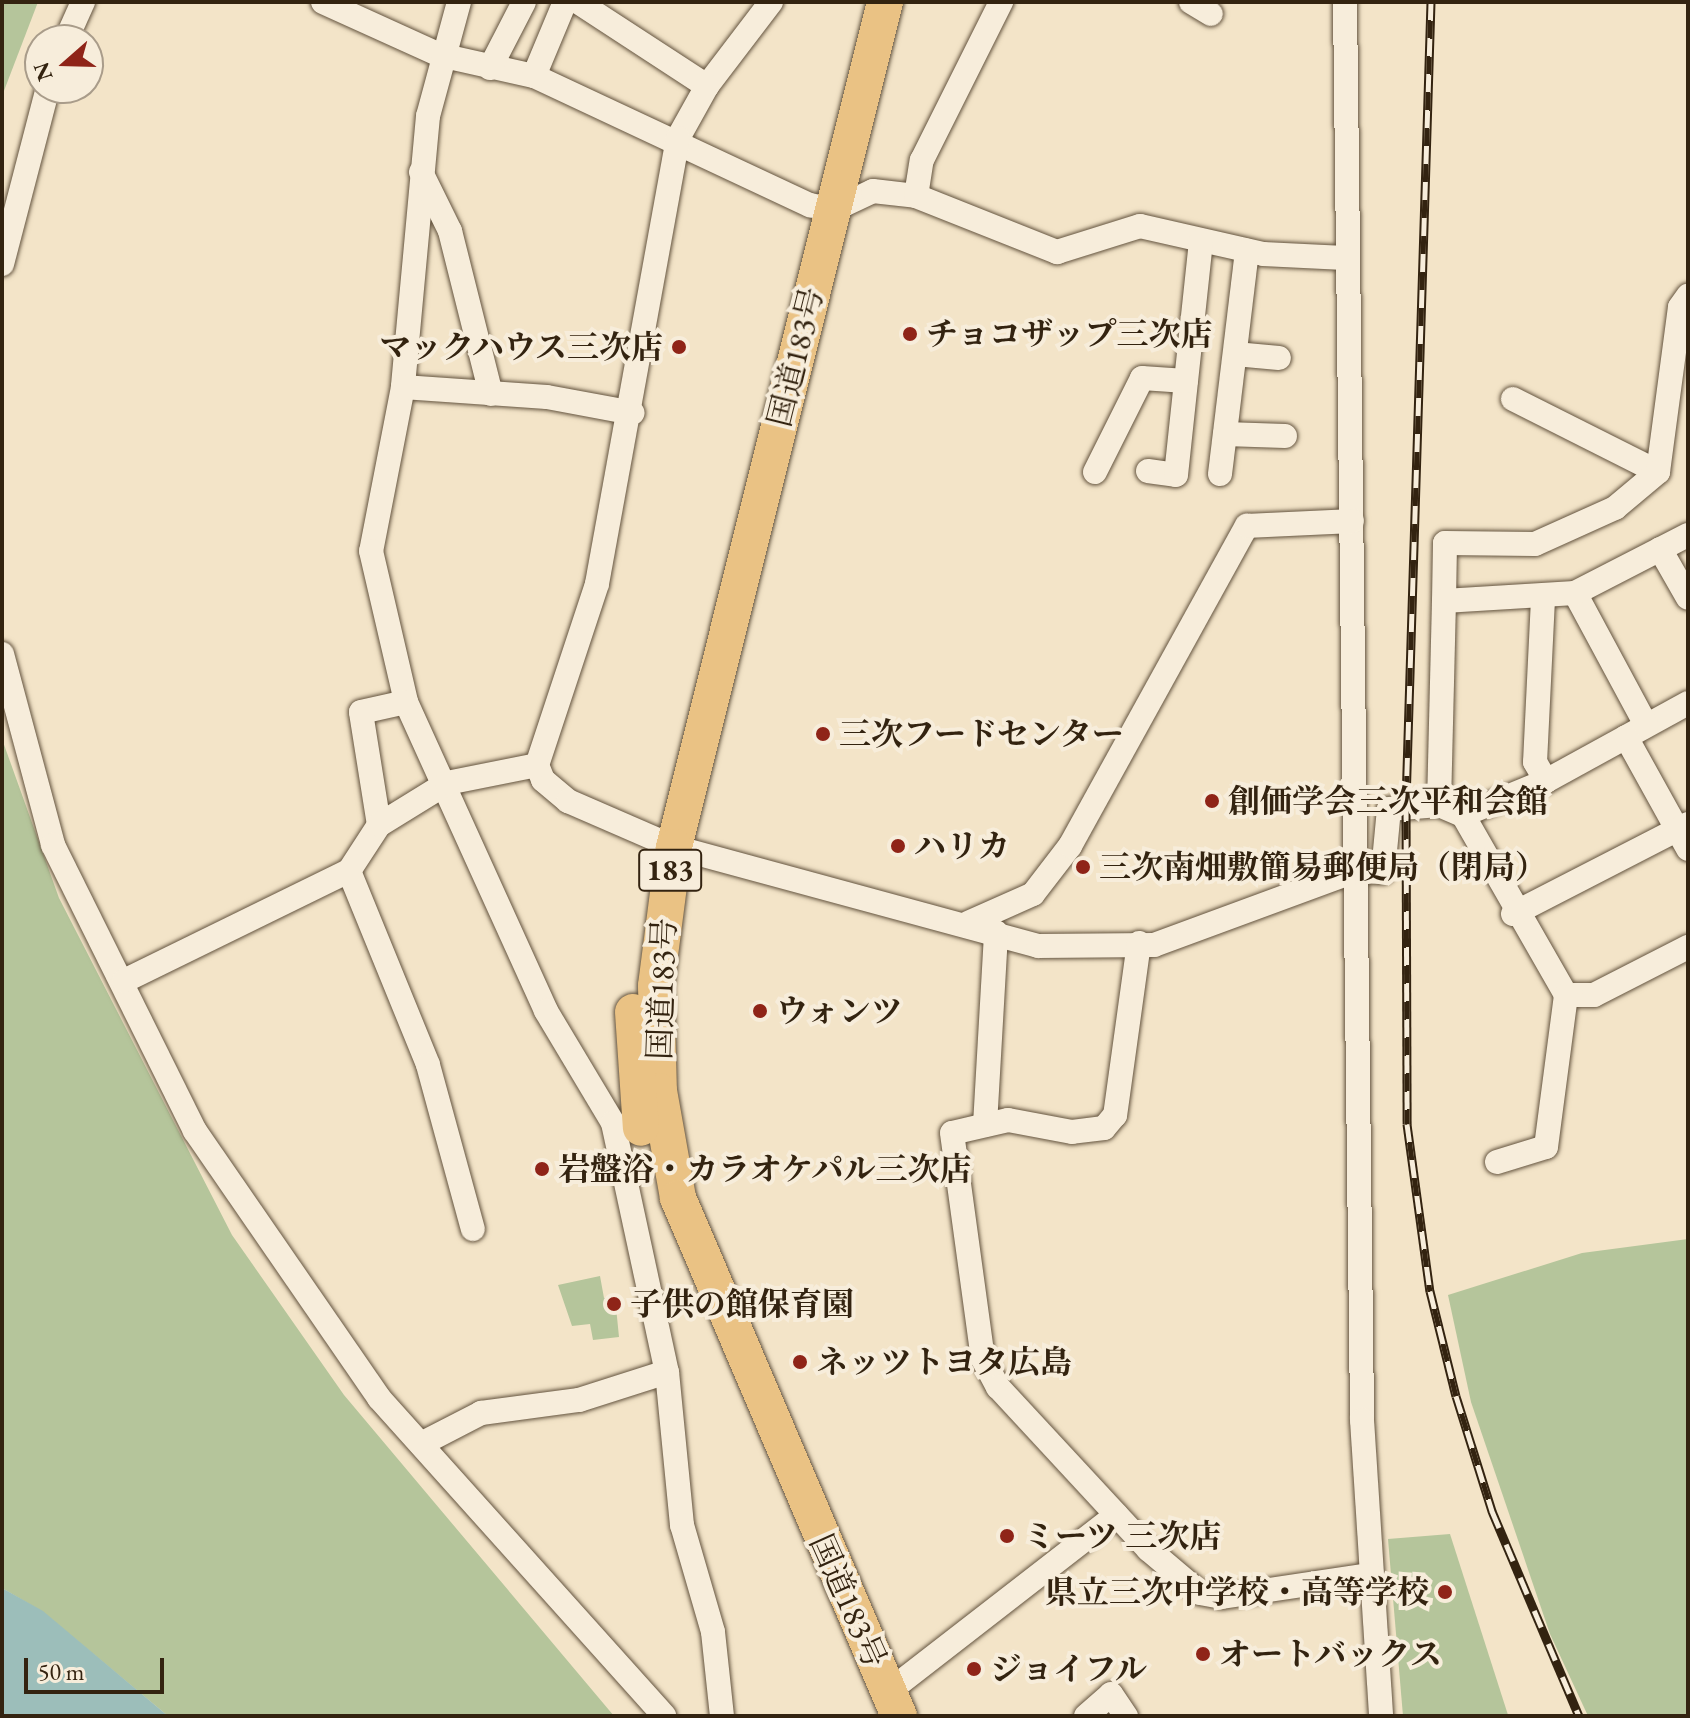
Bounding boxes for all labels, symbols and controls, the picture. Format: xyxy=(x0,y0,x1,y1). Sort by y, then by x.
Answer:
north arrow xyxy=(24,24,104,104)
text: N xyxy=(26,58,60,85)
street label: 国道183号 xyxy=(760,283,832,431)
place label: チョコザップ三次店 xyxy=(926,315,1214,353)
marker: チョコザップ三次店 xyxy=(901,325,919,343)
place label: マックハウス三次店 xyxy=(375,328,663,366)
marker: マックハウス三次店 xyxy=(670,338,688,356)
place label: 三次フードセンター xyxy=(839,715,1126,753)
marker: 三次フードセンター xyxy=(814,725,832,743)
place label: 創価学会三次平和会館 xyxy=(1228,782,1548,820)
marker: 創価学会三次平和会館 xyxy=(1203,792,1221,810)
place label: ハリカ xyxy=(914,827,1010,865)
marker: ハリカ xyxy=(889,837,907,855)
road number: 183 xyxy=(638,844,702,896)
place label: 三次南畑敷簡易郵便局（閉局） xyxy=(1099,848,1547,886)
marker: 三次南畑敷簡易郵便局（閉局） xyxy=(1074,858,1092,876)
street label: 国道183号 xyxy=(640,917,684,1061)
place label: ウォンツ xyxy=(776,992,904,1030)
marker: ウォンツ xyxy=(751,1002,769,1020)
place label: 岩盤浴・カラオケパル三次店 xyxy=(558,1150,974,1188)
marker: 岩盤浴・カラオケパル三次店 xyxy=(533,1160,551,1178)
place label: 子供の館保育園 xyxy=(630,1285,854,1323)
marker: 子供の館保育園 xyxy=(605,1295,623,1313)
place label: ネッツトヨタ広島 xyxy=(816,1343,1072,1381)
marker: ネッツトヨタ広島 xyxy=(791,1353,809,1371)
place label: ミーツ 三次店 xyxy=(1023,1517,1223,1555)
marker: ミーツ 三次店 xyxy=(998,1527,1016,1545)
street label: 国道183号 xyxy=(802,1528,894,1674)
place label: 県立三次中学校・高等学校 xyxy=(1045,1573,1429,1611)
marker: 県立三次中学校・高等学校 xyxy=(1436,1583,1454,1601)
place label: オートバックス xyxy=(1219,1635,1443,1673)
scale bar xyxy=(28,1642,168,1692)
marker: オートバックス xyxy=(1194,1645,1212,1663)
place label: ジョイフル xyxy=(990,1650,1150,1688)
text: 50 m xyxy=(38,1656,85,1687)
marker: ジョイフル xyxy=(965,1660,983,1678)

